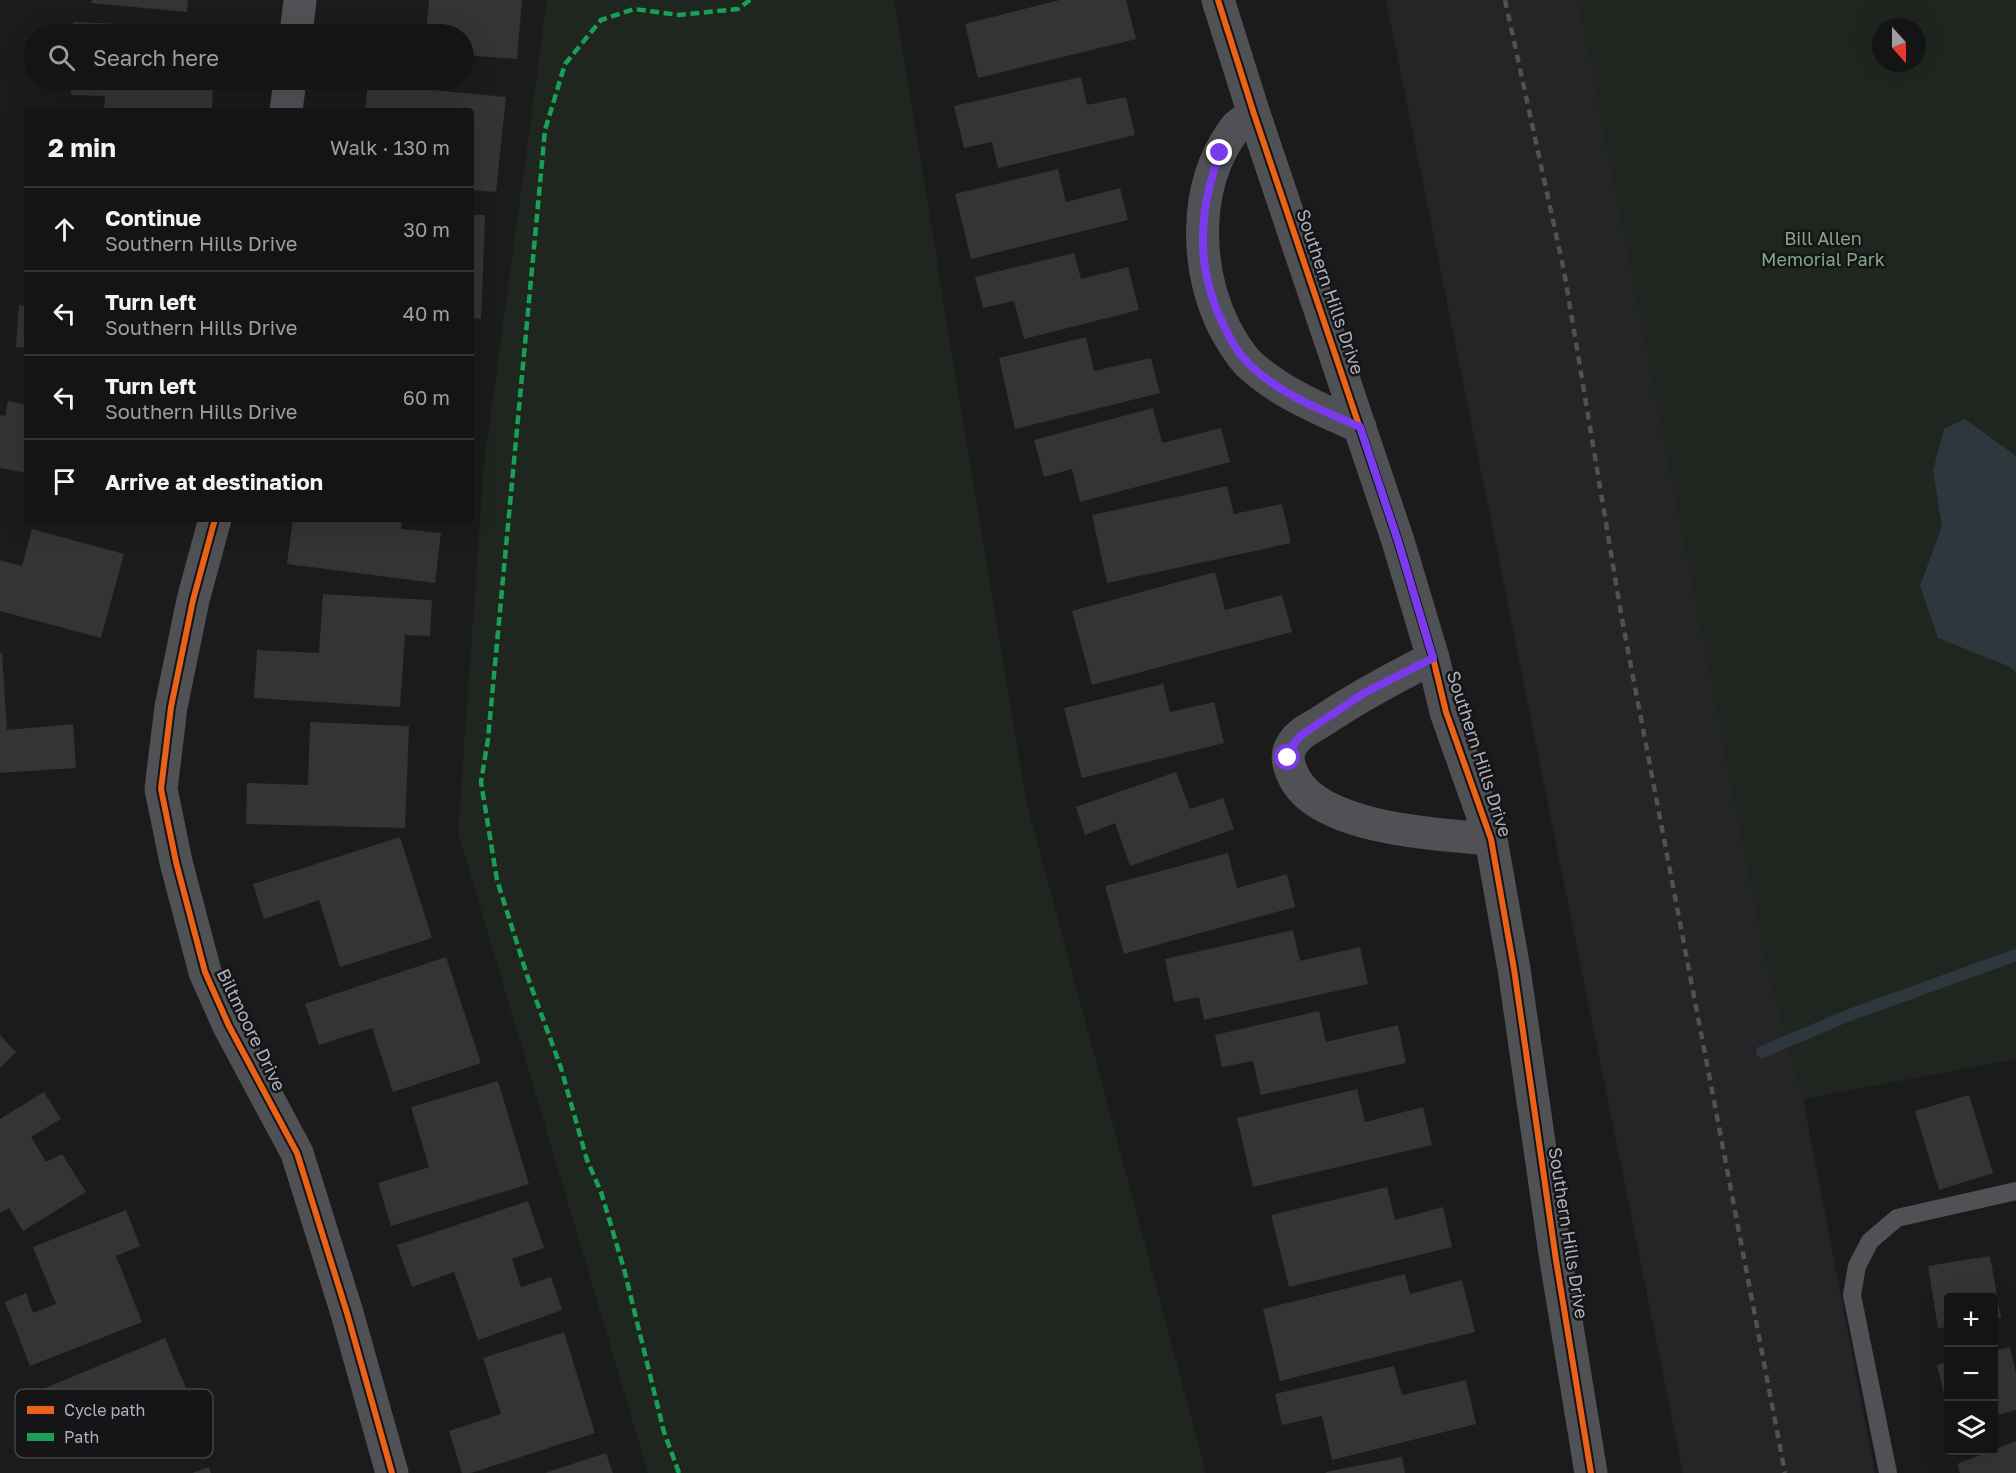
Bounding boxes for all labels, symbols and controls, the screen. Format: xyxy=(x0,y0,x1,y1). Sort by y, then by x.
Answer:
north arrow xyxy=(1872,18,1926,72)
search box xyxy=(24,24,474,90)
icon: search xyxy=(45,41,78,74)
text: Search here xyxy=(93,44,219,71)
text: 2 min xyxy=(48,132,116,163)
text: Walk · 130 m xyxy=(330,135,450,159)
route end xyxy=(1206,139,1232,165)
text: Continue xyxy=(105,204,201,231)
street label: Southern Hills Drive xyxy=(1292,206,1370,377)
icon: ahead xyxy=(48,213,81,246)
text: 30 m xyxy=(403,217,450,241)
park label: Bill Allen Memorial Park xyxy=(1761,227,1885,270)
text: Southern Hills Drive xyxy=(105,231,297,255)
text: Turn left xyxy=(105,288,196,315)
icon: left xyxy=(48,297,81,330)
text: 40 m xyxy=(403,301,450,325)
text: Southern Hills Drive xyxy=(105,315,297,339)
text: Turn left xyxy=(105,372,196,399)
icon: left xyxy=(48,381,81,414)
text: 60 m xyxy=(403,385,450,409)
text: Southern Hills Drive xyxy=(105,399,297,423)
icon: arrive xyxy=(48,465,81,498)
text: Arrive at destination xyxy=(105,468,323,495)
street label: Southern Hills Drive xyxy=(1443,668,1517,839)
route start xyxy=(1274,744,1300,770)
street label: Biltmoore Drive xyxy=(213,965,291,1094)
street label: Southern Hills Drive xyxy=(1545,1146,1593,1320)
map controls xyxy=(1944,1293,1998,1455)
button: + xyxy=(1944,1293,1998,1347)
button: − xyxy=(1944,1347,1998,1401)
legend xyxy=(15,1389,213,1458)
text: Cycle path xyxy=(64,1400,145,1420)
button: layers xyxy=(1944,1401,1998,1455)
text: Path xyxy=(64,1427,99,1447)

